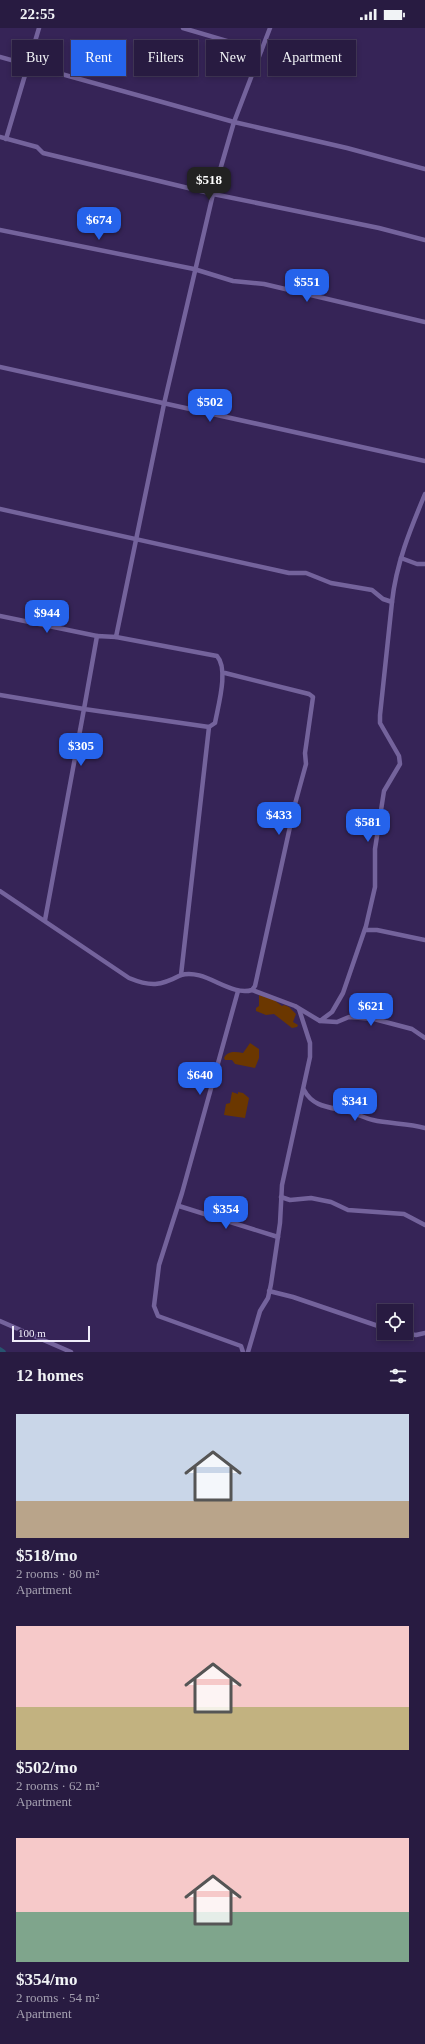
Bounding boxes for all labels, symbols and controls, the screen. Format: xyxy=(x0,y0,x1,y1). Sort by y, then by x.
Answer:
text: 22:55 xyxy=(20,6,55,22)
chip: Buy xyxy=(12,40,63,76)
chip: Rent xyxy=(71,40,126,76)
chip: Filters xyxy=(134,40,198,76)
chip: New xyxy=(206,40,260,76)
chip: Apartment xyxy=(268,40,356,76)
pin: $518 xyxy=(185,167,233,201)
text: $518 xyxy=(196,172,222,187)
pin: $674 xyxy=(75,207,123,241)
text: $674 xyxy=(86,212,112,227)
pin: $551 xyxy=(283,269,331,303)
text: $551 xyxy=(294,274,320,289)
pin: $502 xyxy=(186,389,234,423)
text: $502 xyxy=(197,394,223,409)
pin: $944 xyxy=(23,600,71,634)
text: $944 xyxy=(34,605,60,620)
pin: $305 xyxy=(57,733,105,767)
text: $305 xyxy=(68,738,94,753)
pin: $433 xyxy=(255,802,303,836)
text: $433 xyxy=(266,807,292,822)
pin: $581 xyxy=(344,809,392,843)
text: $581 xyxy=(355,814,381,829)
pin: $621 xyxy=(347,993,395,1027)
text: $621 xyxy=(358,998,384,1013)
pin: $640 xyxy=(176,1062,224,1096)
text: $640 xyxy=(187,1067,213,1082)
pin: $341 xyxy=(331,1088,379,1122)
text: $341 xyxy=(342,1093,368,1108)
pin: $354 xyxy=(202,1196,250,1230)
text: $354 xyxy=(213,1201,239,1216)
map controls xyxy=(377,1304,413,1340)
button: locate xyxy=(377,1304,413,1340)
scale bar xyxy=(12,1324,90,1343)
text: 100 m xyxy=(18,1327,46,1339)
icon: filters xyxy=(387,1365,409,1387)
text: 12 homes xyxy=(16,1366,84,1385)
icon: home xyxy=(177,1440,249,1512)
text: $518/mo xyxy=(16,1546,77,1565)
text: 2 rooms · 80 m² xyxy=(16,1566,99,1581)
text: Apartment xyxy=(16,1582,72,1597)
icon: home xyxy=(177,1652,249,1724)
text: $502/mo xyxy=(16,1758,77,1777)
text: 2 rooms · 62 m² xyxy=(16,1778,99,1793)
text: Apartment xyxy=(16,1794,72,1809)
icon: home xyxy=(177,1864,249,1936)
text: $354/mo xyxy=(16,1970,77,1989)
text: 2 rooms · 54 m² xyxy=(16,1990,99,2005)
text: Apartment xyxy=(16,2006,72,2021)

